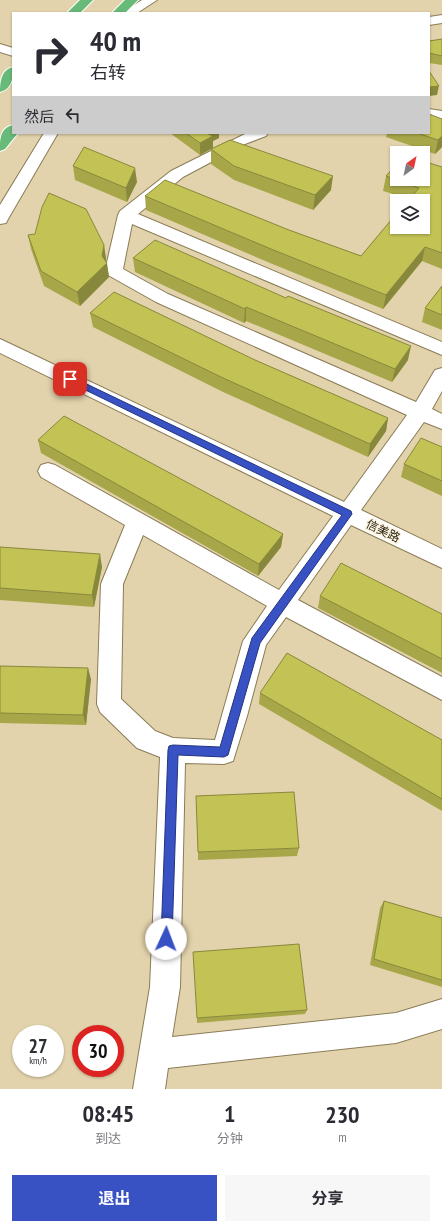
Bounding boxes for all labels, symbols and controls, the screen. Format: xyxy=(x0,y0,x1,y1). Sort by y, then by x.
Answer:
text: 40 m xyxy=(90,22,141,59)
icon: right xyxy=(24,28,76,80)
text: 右转 xyxy=(90,61,126,84)
icon: left xyxy=(62,104,84,126)
text: 然后 xyxy=(24,107,54,126)
north arrow xyxy=(390,146,430,186)
map controls xyxy=(390,146,430,234)
button: layers xyxy=(390,194,430,234)
pin xyxy=(53,362,87,396)
icon: arrive xyxy=(59,368,81,390)
street label: 信美路 xyxy=(364,516,403,545)
position arrow xyxy=(145,918,187,960)
speed limit sign: 30 xyxy=(72,1025,124,1077)
text: 27 xyxy=(28,1033,48,1059)
text: km/h xyxy=(29,1054,47,1067)
text: 08:45 xyxy=(82,1098,134,1129)
text: 1 xyxy=(224,1098,235,1129)
text: 230 xyxy=(325,1099,360,1130)
text: m xyxy=(338,1129,347,1146)
text: 到达 xyxy=(95,1130,121,1147)
text: 分钟 xyxy=(217,1130,243,1147)
button: 退出 xyxy=(12,1175,217,1221)
button: 分享 xyxy=(225,1175,430,1221)

